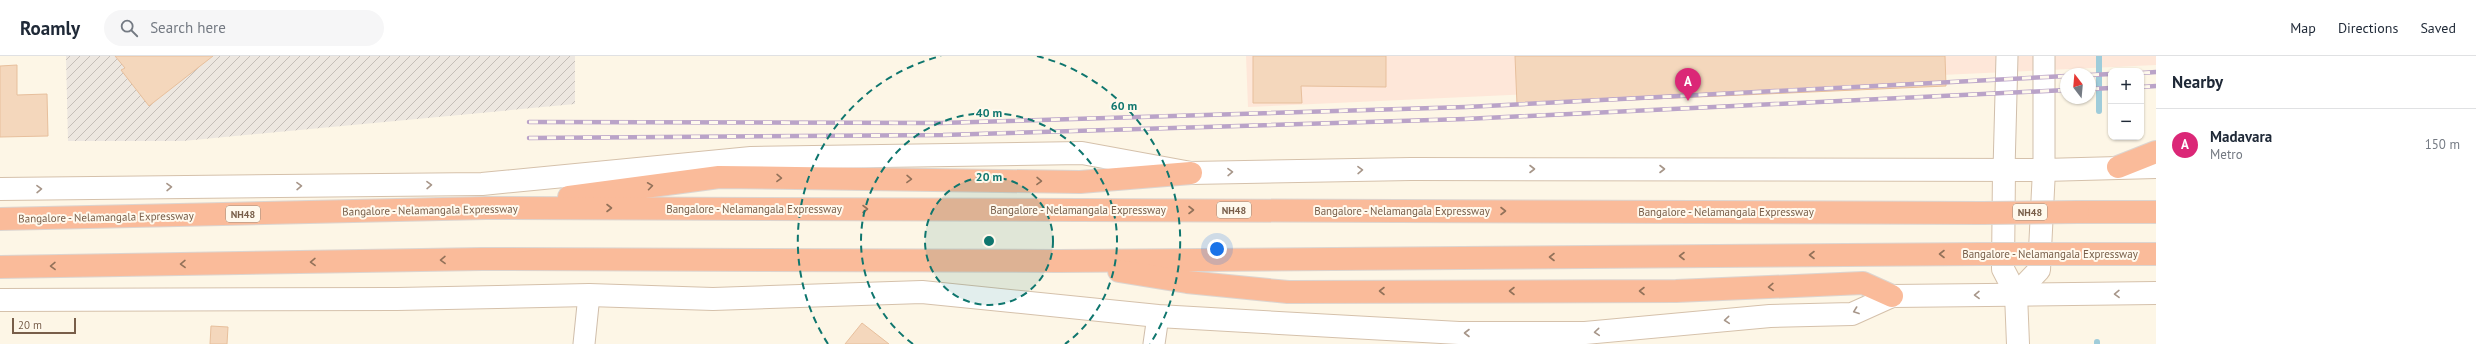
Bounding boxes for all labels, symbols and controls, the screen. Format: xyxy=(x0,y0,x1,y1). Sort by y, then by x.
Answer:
search box xyxy=(104,10,384,46)
text: Roamly xyxy=(20,16,80,40)
icon: search xyxy=(118,17,140,39)
text: Search here xyxy=(150,18,226,37)
text: Map xyxy=(2290,19,2316,37)
text: Directions xyxy=(2338,19,2398,37)
text: Saved xyxy=(2420,19,2456,37)
pin: A xyxy=(1675,68,1701,101)
north arrow xyxy=(2060,68,2096,104)
map controls xyxy=(2108,68,2144,140)
button: + xyxy=(2108,68,2144,104)
text: Nearby xyxy=(2172,71,2223,93)
text: 60 m xyxy=(1111,98,1137,113)
button: − xyxy=(2108,104,2144,140)
text: 40 m xyxy=(976,105,1002,120)
text: Madavara xyxy=(2210,127,2272,146)
text: A xyxy=(2181,136,2189,153)
text: 150 m xyxy=(2425,136,2460,153)
text: Metro xyxy=(2210,146,2243,163)
one-way arrow xyxy=(1529,165,1535,173)
one-way arrow xyxy=(1659,165,1665,173)
one-way arrow xyxy=(1357,166,1363,174)
one-way arrow xyxy=(1227,168,1233,177)
text: 20 m xyxy=(976,169,1002,184)
one-way arrow xyxy=(776,174,782,182)
one-way arrow xyxy=(906,175,912,184)
one-way arrow xyxy=(1036,177,1042,185)
one-way arrow xyxy=(426,181,432,189)
one-way arrow xyxy=(296,182,302,190)
one-way arrow xyxy=(647,182,653,191)
one-way arrow xyxy=(166,183,172,191)
one-way arrow xyxy=(36,184,42,193)
street label: Bangalore - Nelamangala Expressway xyxy=(342,201,519,219)
street label: Bangalore - Nelamangala Expressway xyxy=(666,202,843,216)
road number: NH48 xyxy=(1217,202,1251,218)
street label: Bangalore - Nelamangala Expressway xyxy=(990,203,1167,217)
one-way arrow xyxy=(606,204,612,212)
street label: Bangalore - Nelamangala Expressway xyxy=(1314,204,1491,218)
road number: NH48 xyxy=(2013,204,2047,220)
one-way arrow xyxy=(862,205,868,213)
street label: Bangalore - Nelamangala Expressway xyxy=(1638,205,1815,219)
road number: NH48 xyxy=(226,206,260,222)
one-way arrow xyxy=(1188,206,1194,214)
one-way arrow xyxy=(1500,207,1506,215)
street label: Bangalore - Nelamangala Expressway xyxy=(18,208,195,226)
centre of rings xyxy=(982,234,996,248)
your location xyxy=(1207,239,1227,259)
street label: Bangalore - Nelamangala Expressway xyxy=(1962,247,2139,261)
one-way arrow xyxy=(1939,250,1945,258)
one-way arrow xyxy=(1809,251,1815,259)
one-way arrow xyxy=(1679,252,1685,260)
one-way arrow xyxy=(1549,253,1555,261)
one-way arrow xyxy=(440,255,446,264)
one-way arrow xyxy=(310,258,316,266)
one-way arrow xyxy=(180,260,186,268)
one-way arrow xyxy=(50,262,56,270)
one-way arrow xyxy=(1768,283,1774,291)
one-way arrow xyxy=(1379,287,1385,295)
one-way arrow xyxy=(1509,287,1515,295)
one-way arrow xyxy=(1639,287,1645,295)
one-way arrow xyxy=(2114,289,2120,298)
one-way arrow xyxy=(1974,291,1980,299)
one-way arrow xyxy=(1852,307,1859,315)
one-way arrow xyxy=(1724,315,1730,324)
scale bar xyxy=(12,316,76,335)
text: 20 m xyxy=(18,318,42,332)
one-way arrow xyxy=(1594,327,1600,336)
one-way arrow xyxy=(1464,329,1470,337)

